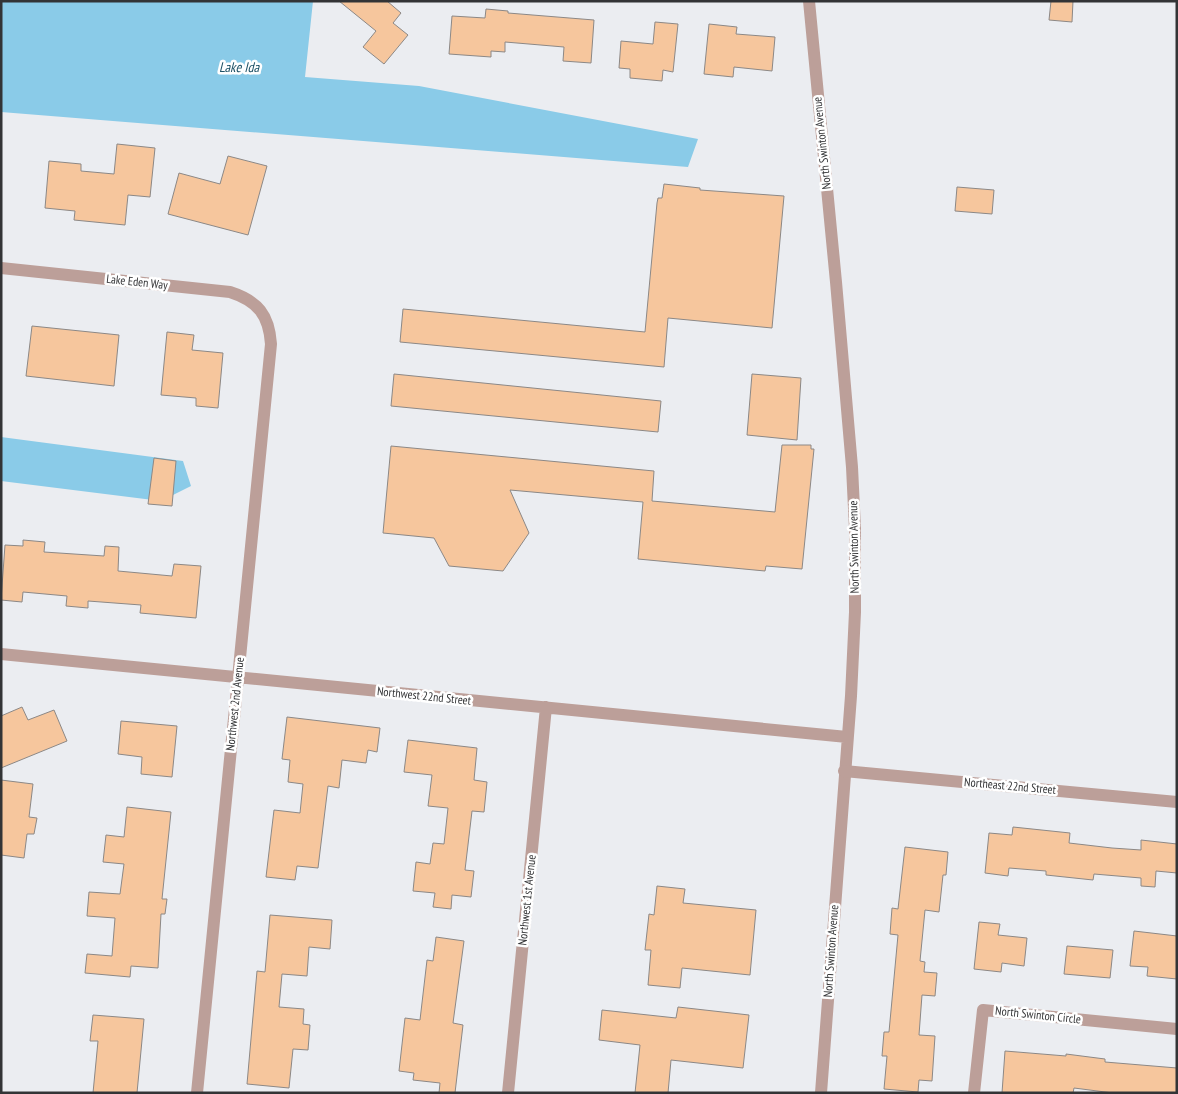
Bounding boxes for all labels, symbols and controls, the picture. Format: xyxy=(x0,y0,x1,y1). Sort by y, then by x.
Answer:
water label: Lake Ida xyxy=(219,58,260,76)
street label: North Swinton Avenue xyxy=(809,96,834,190)
street label: Lake Eden Way xyxy=(106,271,169,292)
street label: North Swinton Avenue xyxy=(845,501,862,593)
street label: Northwest 2nd Avenue xyxy=(222,656,247,752)
street label: Northwest 22nd Street xyxy=(376,683,472,708)
street label: Northeast 22nd Street xyxy=(964,774,1057,797)
street label: Northwest 1st Avenue xyxy=(514,854,539,946)
street label: North Swinton Avenue xyxy=(820,904,841,998)
street label: North Swinton Circle xyxy=(994,1003,1082,1026)

